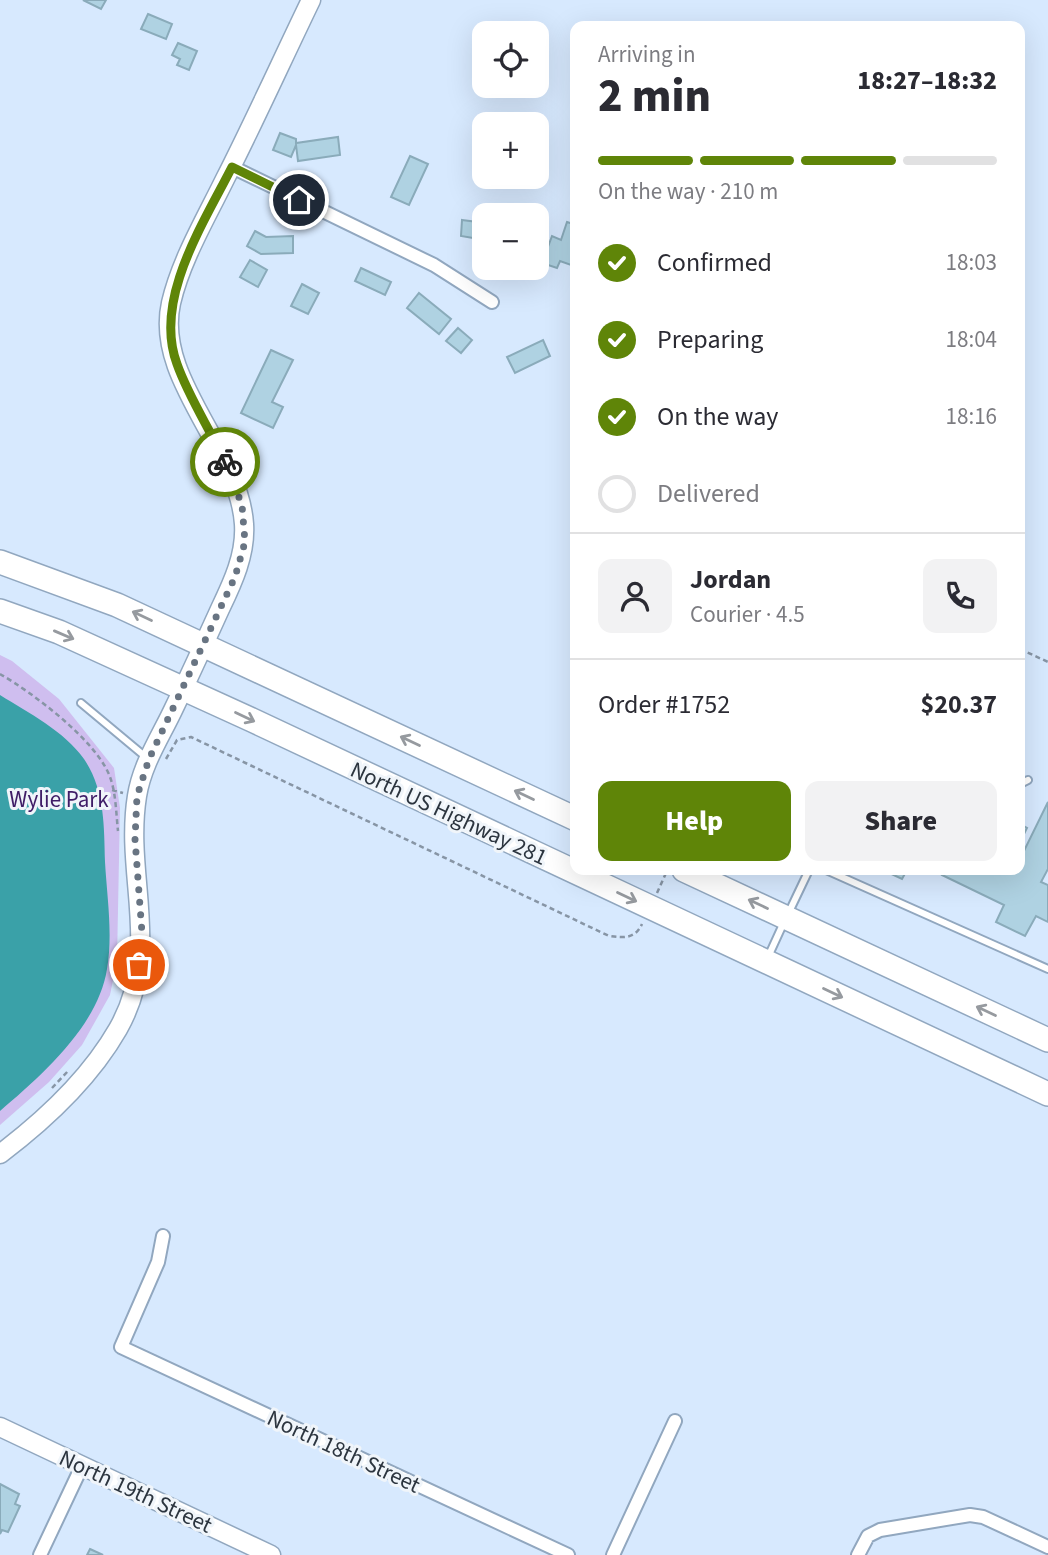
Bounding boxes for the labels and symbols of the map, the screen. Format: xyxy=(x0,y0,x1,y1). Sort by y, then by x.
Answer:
pin xyxy=(269,170,329,230)
courier xyxy=(190,427,260,497)
one-way arrow xyxy=(132,609,153,622)
one-way arrow xyxy=(53,629,74,642)
one-way arrow xyxy=(234,711,255,724)
one-way arrow xyxy=(400,734,421,748)
street label: North US Highway 281 xyxy=(345,753,553,874)
park label: Wylie Park xyxy=(9,783,109,816)
one-way arrow xyxy=(514,787,535,801)
one-way arrow xyxy=(616,891,637,904)
one-way arrow xyxy=(748,897,769,910)
pin xyxy=(109,935,169,995)
one-way arrow xyxy=(822,987,843,1000)
one-way arrow xyxy=(976,1004,997,1017)
street label: North 18th Street xyxy=(262,1402,426,1501)
street label: North 19th Street xyxy=(54,1442,218,1541)

